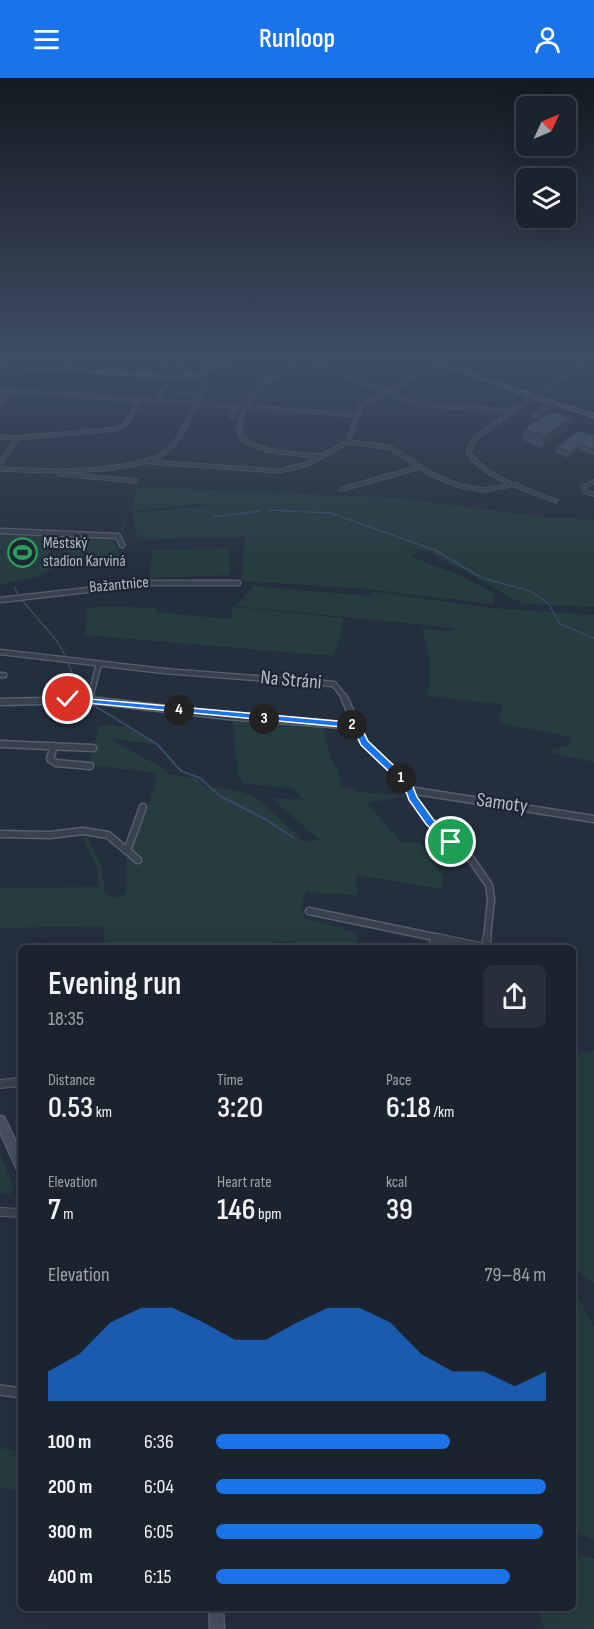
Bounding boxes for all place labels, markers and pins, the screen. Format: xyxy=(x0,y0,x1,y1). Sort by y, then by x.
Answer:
place label: Městský stadion Karviná xyxy=(43,534,126,571)
sports icon: Městský stadion Karviná xyxy=(6,536,38,568)
pin xyxy=(42,673,93,724)
pin: 4 xyxy=(164,695,194,725)
pin: 3 xyxy=(249,704,279,734)
pin: 2 xyxy=(337,710,367,740)
pin: 1 xyxy=(386,763,416,793)
pin xyxy=(425,816,476,867)

